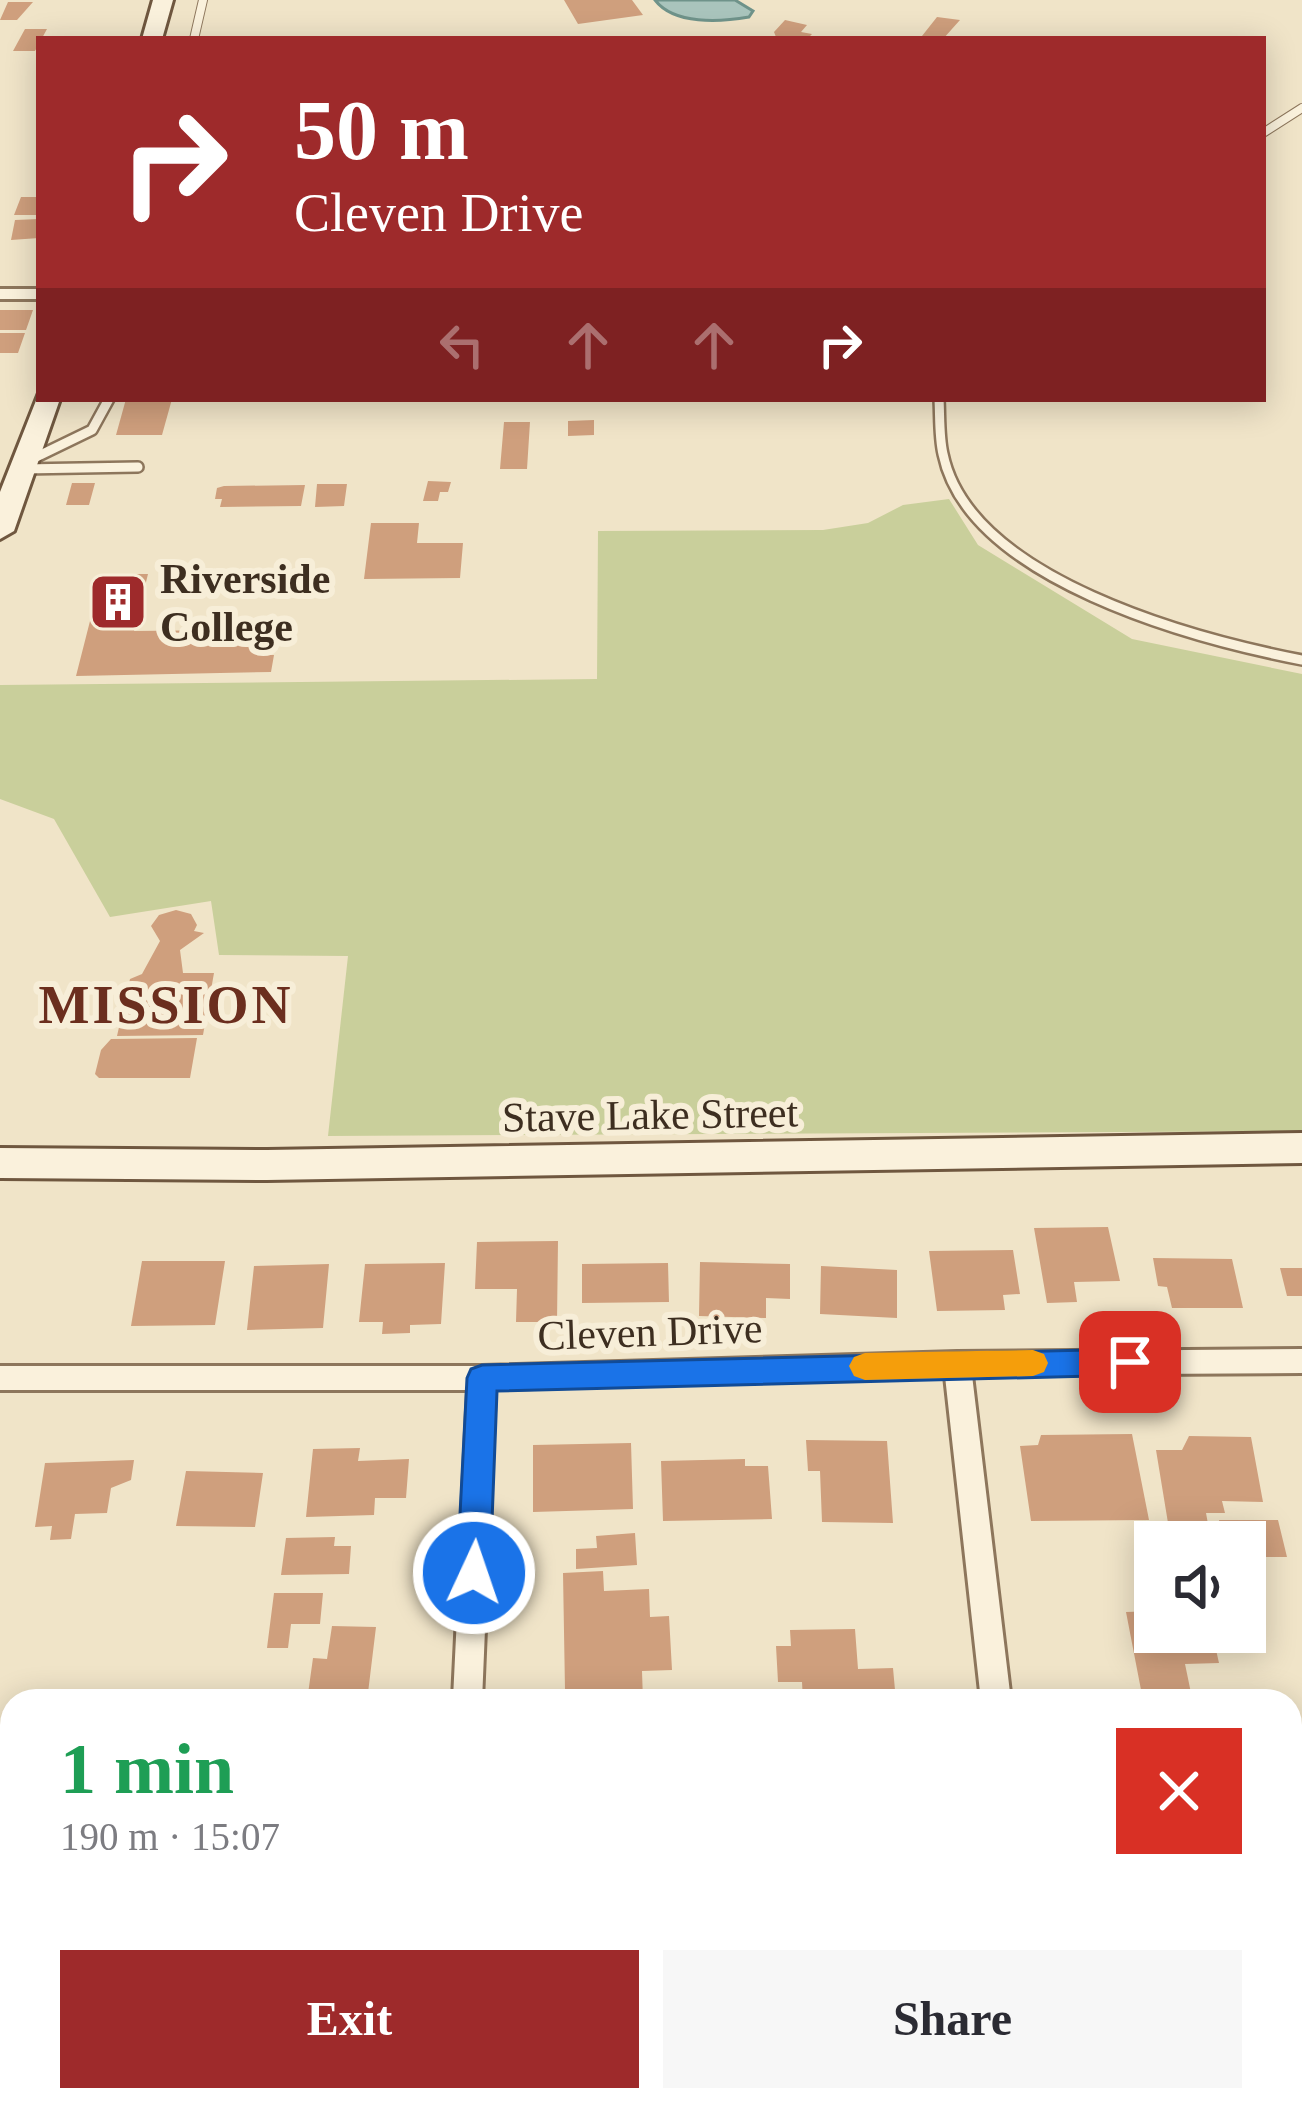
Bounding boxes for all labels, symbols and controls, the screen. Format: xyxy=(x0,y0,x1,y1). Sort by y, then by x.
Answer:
icon: right xyxy=(96,84,252,240)
text: 50 m xyxy=(294,84,469,177)
text: Cleven Drive xyxy=(294,183,583,243)
icon: left xyxy=(429,312,495,378)
icon: ahead xyxy=(555,312,621,378)
icon: ahead xyxy=(681,312,747,378)
icon: right xyxy=(807,312,873,378)
place label: Riverside College xyxy=(160,556,330,650)
building icon: Riverside College xyxy=(87,571,149,633)
district label: MISSION xyxy=(38,975,294,1035)
street label: Stave Lake Street xyxy=(502,1089,799,1141)
street label: Cleven Drive xyxy=(537,1305,763,1359)
pin xyxy=(1079,1311,1181,1413)
icon: arrive xyxy=(1097,1329,1163,1395)
position arrow xyxy=(411,1510,537,1636)
map controls xyxy=(1134,1521,1266,1653)
button: sound xyxy=(1134,1521,1266,1653)
button: close xyxy=(1116,1728,1242,1854)
text: 1 min xyxy=(60,1729,234,1809)
text: 190 m · 15:07 xyxy=(60,1815,280,1858)
button: Exit xyxy=(60,1950,639,2088)
button: Share xyxy=(663,1950,1242,2088)

